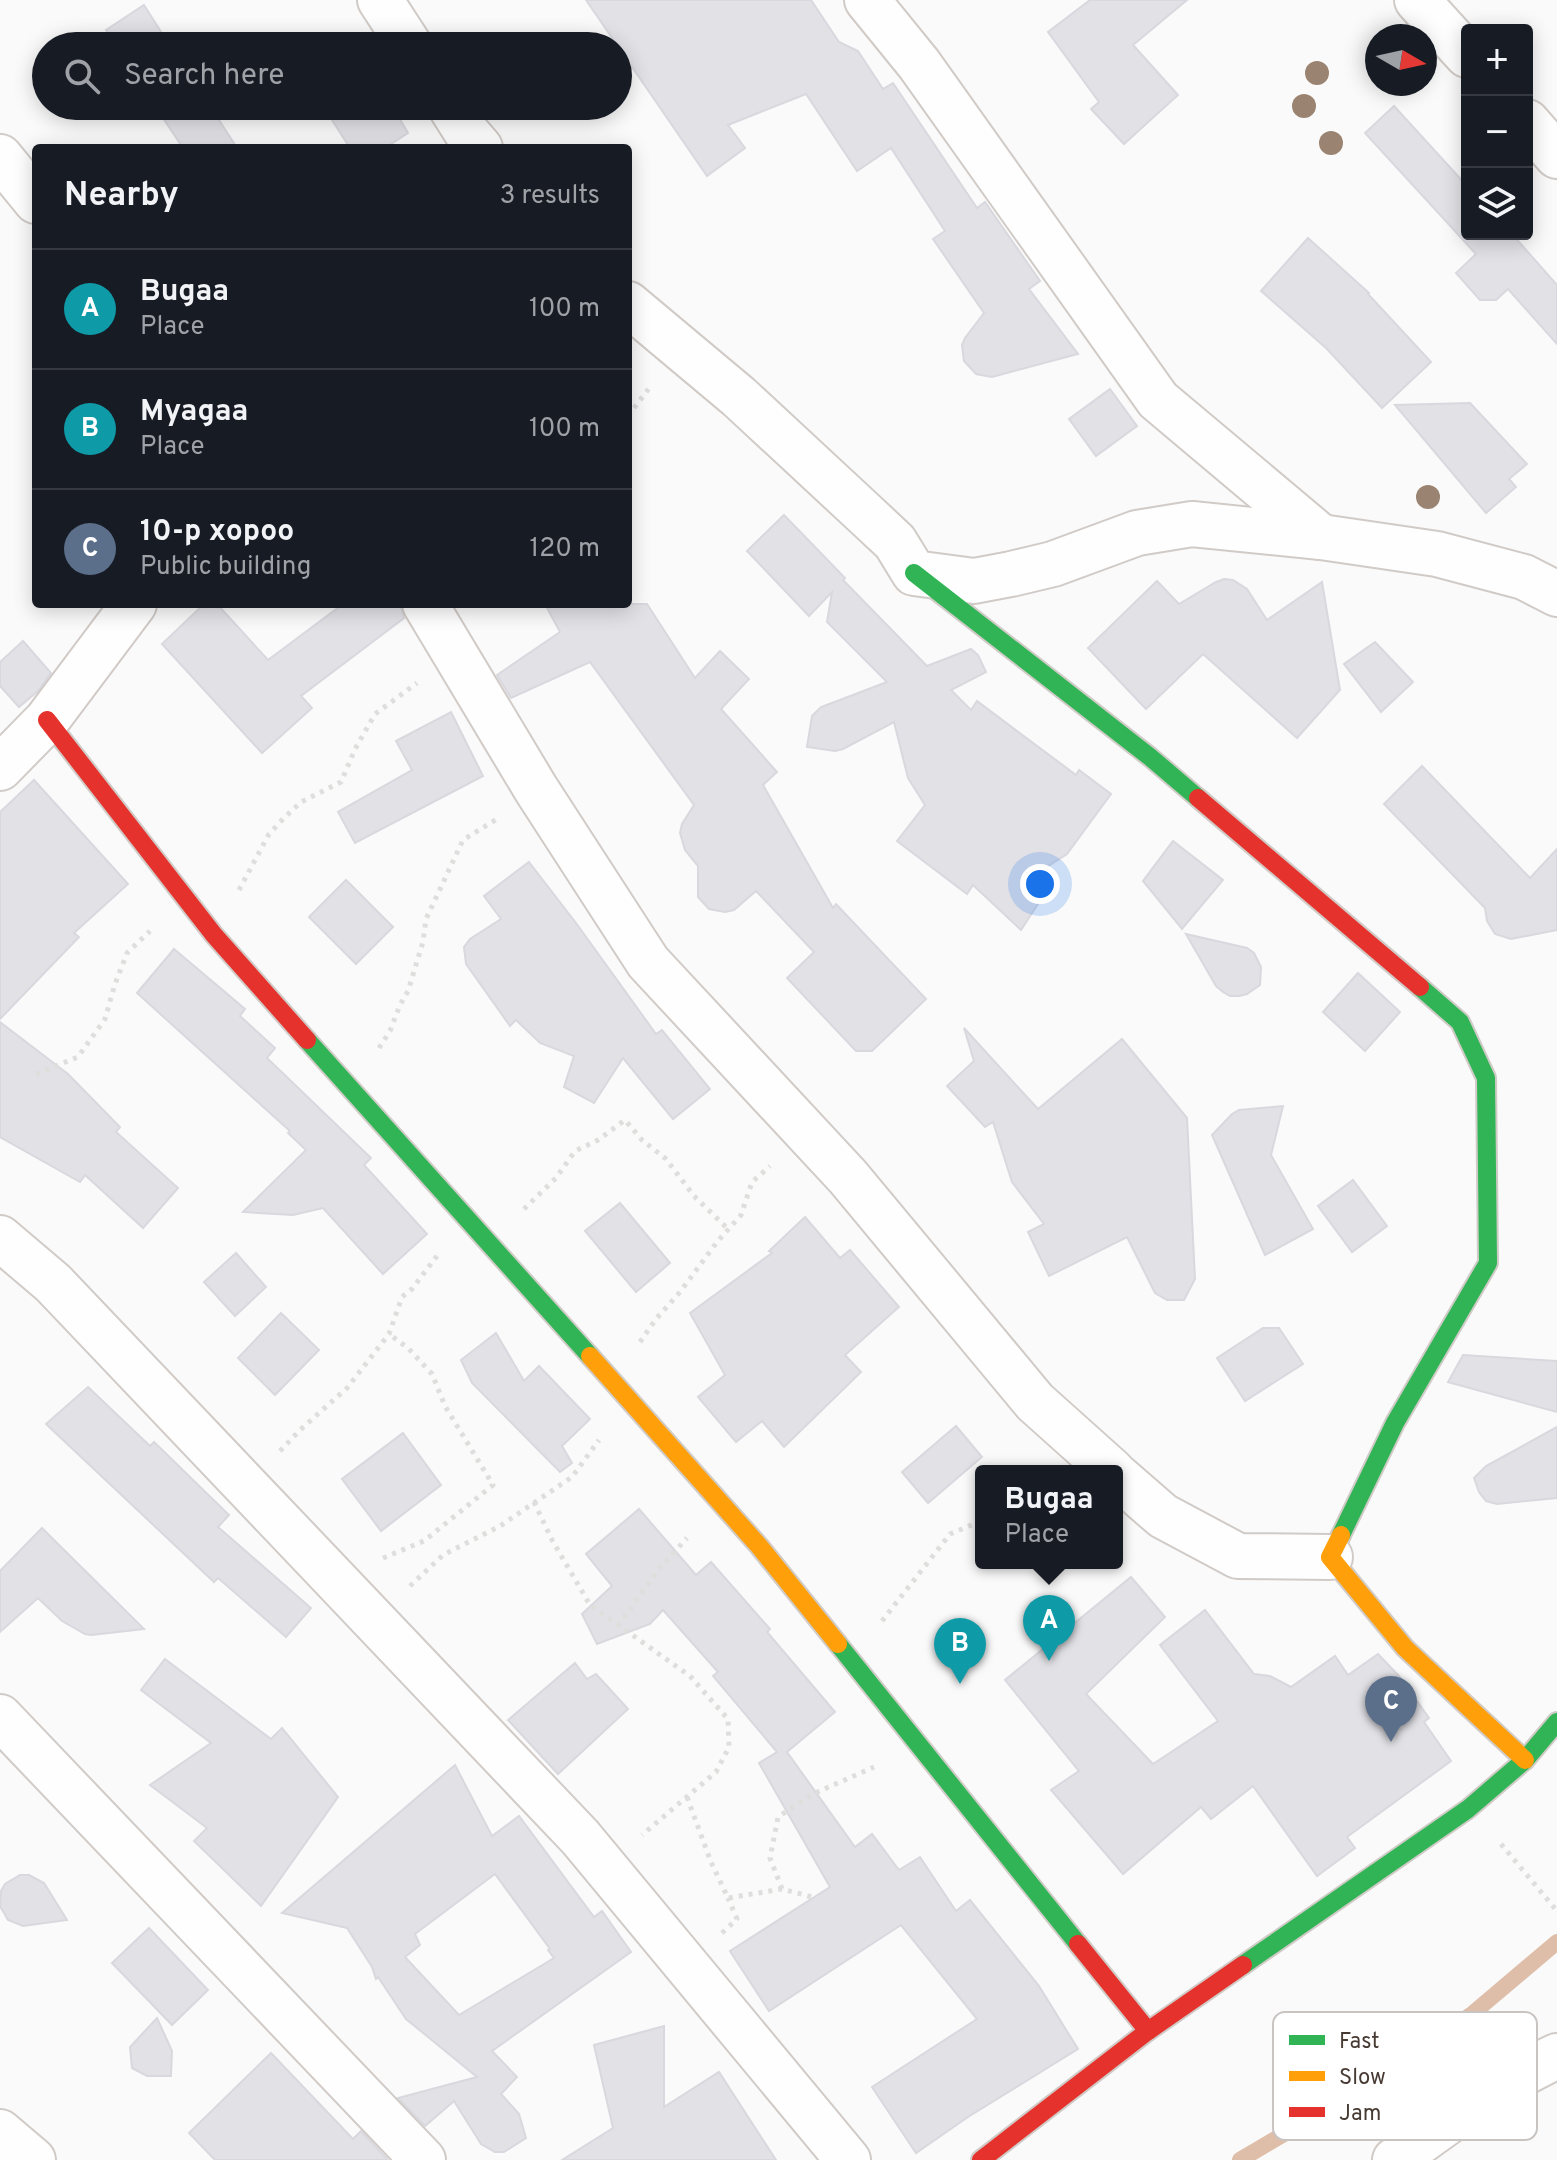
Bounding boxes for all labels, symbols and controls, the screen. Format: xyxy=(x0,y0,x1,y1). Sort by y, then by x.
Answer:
north arrow xyxy=(1365,24,1437,96)
map controls xyxy=(1461,24,1533,240)
button: + xyxy=(1461,24,1533,96)
search box xyxy=(32,32,632,120)
icon: search xyxy=(60,54,104,98)
text: Search here xyxy=(124,58,284,95)
button: − xyxy=(1461,96,1533,168)
button: layers xyxy=(1461,168,1533,240)
text: Nearby xyxy=(64,175,179,218)
text: 3 results xyxy=(500,180,600,213)
text: Bugaa xyxy=(140,274,229,311)
text: A xyxy=(81,293,99,326)
text: 100 m xyxy=(529,293,600,326)
text: Place xyxy=(140,311,204,344)
text: Myagaa xyxy=(140,394,248,431)
text: B xyxy=(81,413,99,446)
text: 100 m xyxy=(529,413,600,446)
text: Place xyxy=(140,431,204,464)
text: 10-р хороо xyxy=(140,514,294,551)
text: C xyxy=(82,533,98,566)
text: 120 m xyxy=(530,533,600,566)
text: Public building xyxy=(140,551,311,584)
your location xyxy=(1020,864,1060,904)
popup xyxy=(975,1465,1123,1569)
text: Bugaa xyxy=(1005,1482,1093,1519)
text: Place xyxy=(1005,1519,1069,1552)
pin: A xyxy=(1023,1595,1075,1661)
pin: B xyxy=(934,1618,986,1684)
pin: C xyxy=(1365,1676,1417,1742)
legend xyxy=(1273,2012,1537,2140)
text: Fast xyxy=(1339,2029,1380,2056)
text: Slow xyxy=(1339,2065,1386,2092)
text: Jam xyxy=(1339,2101,1382,2128)

